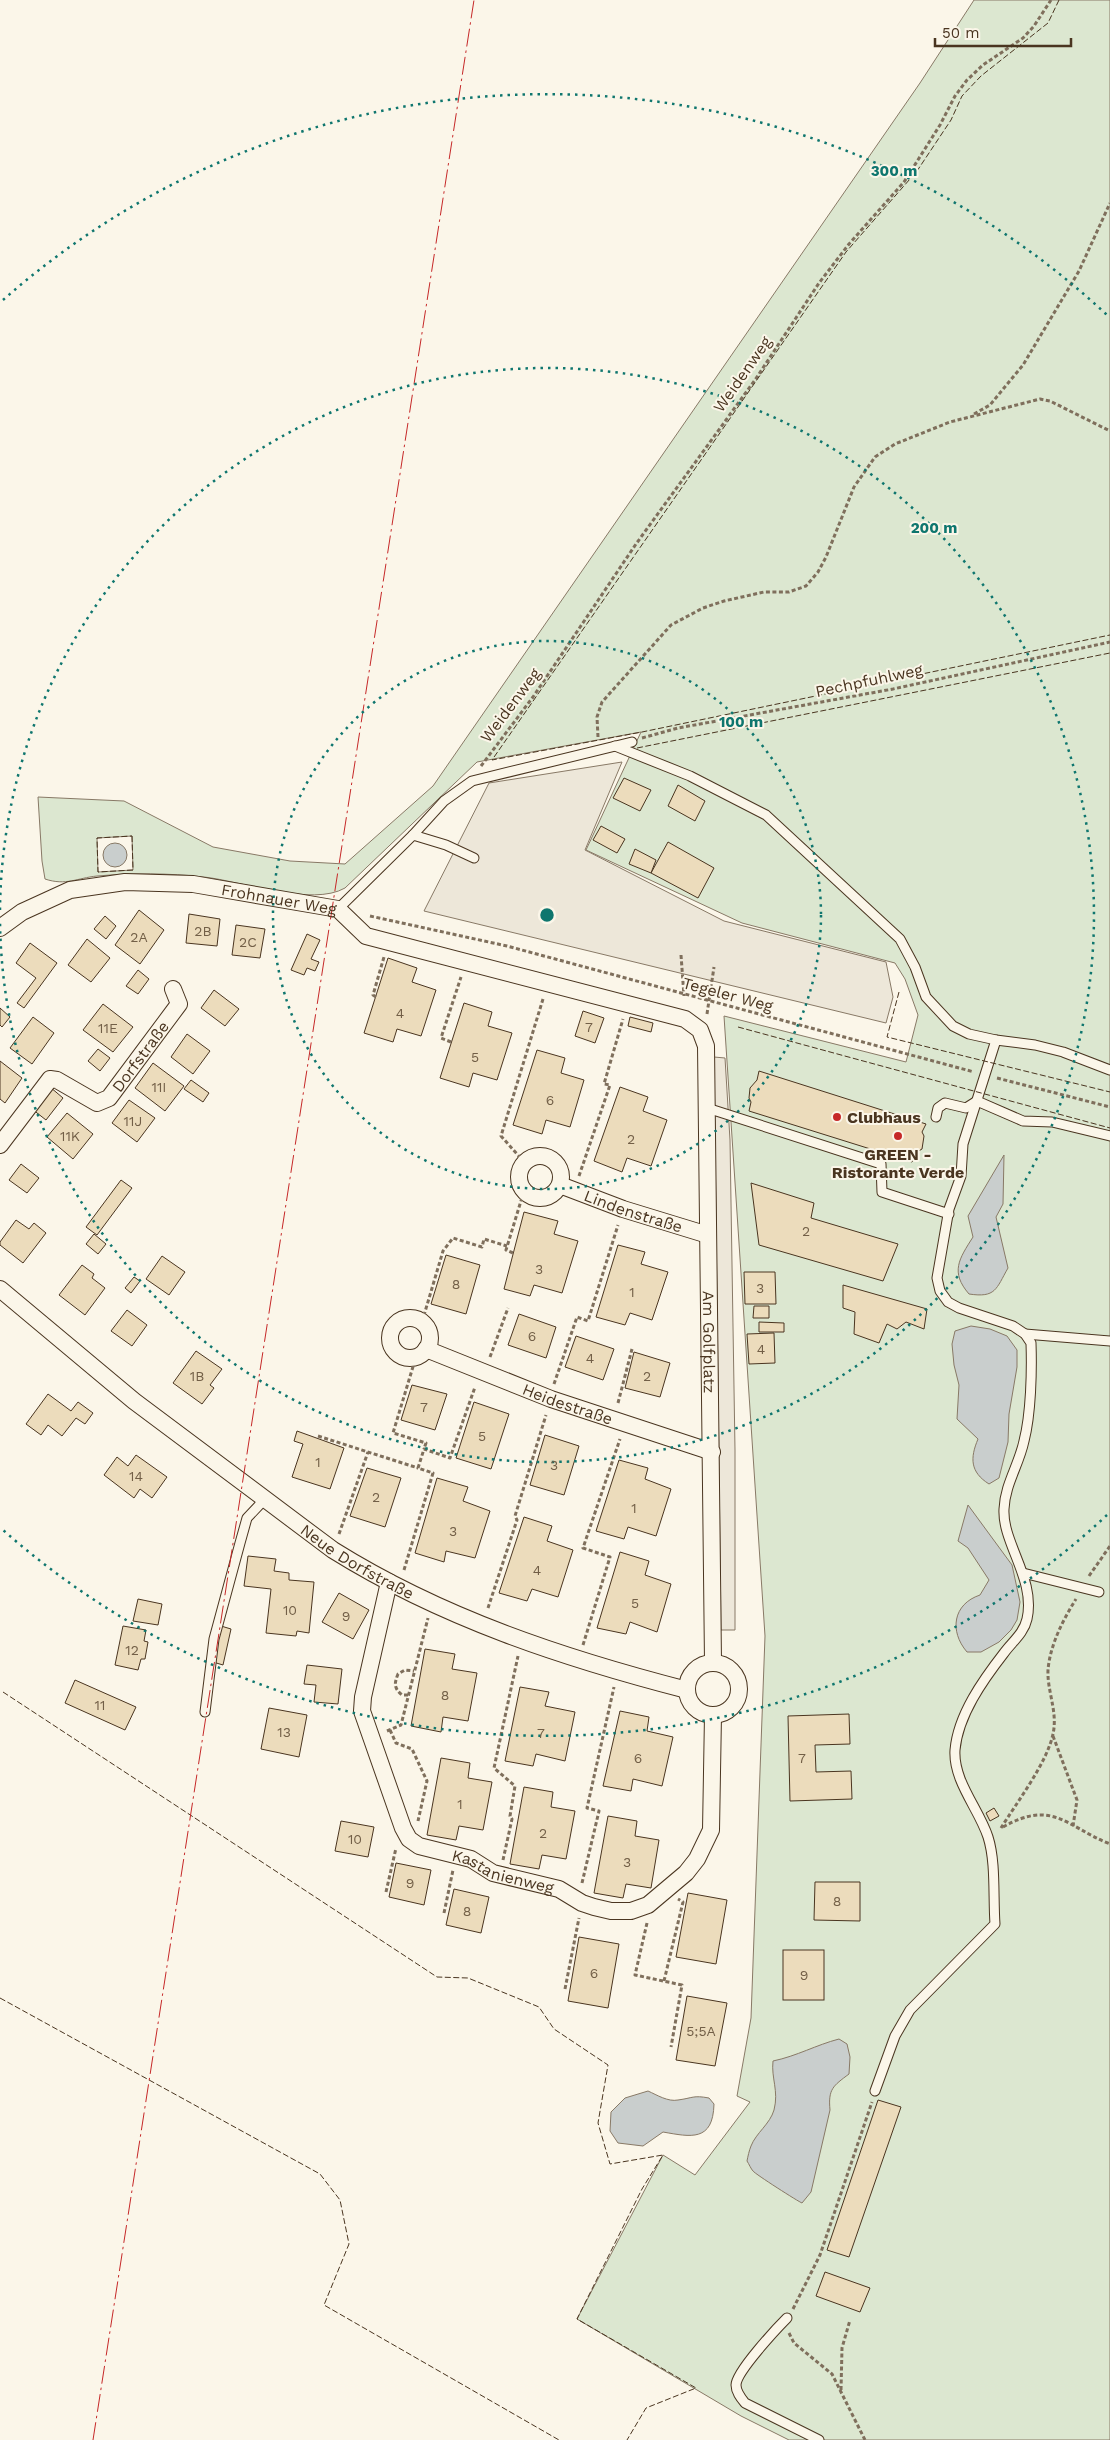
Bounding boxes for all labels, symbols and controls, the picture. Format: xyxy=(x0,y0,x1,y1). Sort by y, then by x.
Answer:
scale bar xyxy=(935,15,1071,47)
text: 50 m xyxy=(942,24,979,42)
text: 300 m xyxy=(871,162,917,180)
street label: Weidenweg xyxy=(709,332,776,416)
text: 200 m xyxy=(911,519,957,537)
street label: Pechpfuhlweg xyxy=(814,660,925,701)
street label: Weidenweg xyxy=(476,664,545,746)
text: 100 m xyxy=(719,713,763,731)
street label: Frohnauer Weg xyxy=(220,880,339,919)
centre of rings xyxy=(538,906,556,924)
house number: 2B xyxy=(194,923,212,939)
house number: 2A xyxy=(130,929,148,945)
house number: 2C xyxy=(239,934,257,950)
street label: Tegeler Weg xyxy=(681,973,776,1016)
house number: 4 xyxy=(396,1005,404,1021)
street label: Dorfstraße xyxy=(108,1017,173,1096)
house number: 7 xyxy=(585,1019,593,1035)
house number: 11E xyxy=(98,1020,118,1036)
house number: 5 xyxy=(471,1049,479,1065)
house number: 11I xyxy=(151,1079,167,1095)
house number: 6 xyxy=(546,1092,554,1108)
place label: Clubhaus xyxy=(847,1108,921,1127)
marker: Clubhaus xyxy=(831,1111,843,1123)
house number: 11J xyxy=(124,1113,142,1129)
house number: 11K xyxy=(60,1128,80,1144)
marker: GREEN - Ristorante Verde xyxy=(892,1130,904,1142)
house number: 2 xyxy=(627,1131,635,1147)
place label: GREEN - Ristorante Verde xyxy=(832,1145,964,1182)
street label: Lindenstraße xyxy=(581,1186,685,1237)
house number: 2 xyxy=(802,1223,810,1239)
house number: 3 xyxy=(535,1261,543,1277)
house number: 8 xyxy=(452,1276,460,1292)
house number: 3 xyxy=(756,1280,764,1296)
house number: 1 xyxy=(629,1284,635,1300)
street label: Am Golfplatz xyxy=(699,1291,719,1393)
house number: 6 xyxy=(528,1328,536,1344)
house number: 4 xyxy=(757,1341,765,1357)
house number: 4 xyxy=(586,1350,594,1366)
house number: 1B xyxy=(190,1368,204,1384)
house number: 2 xyxy=(643,1368,651,1384)
street label: Heidestraße xyxy=(520,1380,615,1429)
house number: 7 xyxy=(420,1399,428,1415)
house number: 5 xyxy=(478,1428,486,1444)
house number: 1 xyxy=(315,1454,321,1470)
house number: 3 xyxy=(550,1457,558,1473)
house number: 14 xyxy=(129,1468,143,1484)
house number: 2 xyxy=(372,1489,380,1505)
house number: 1 xyxy=(631,1500,637,1516)
street label: Neue Dorfstraße xyxy=(297,1520,417,1603)
house number: 3 xyxy=(449,1523,457,1539)
house number: 4 xyxy=(533,1562,541,1578)
house number: 5 xyxy=(631,1595,639,1611)
house number: 10 xyxy=(283,1602,297,1618)
house number: 9 xyxy=(342,1608,350,1624)
house number: 12 xyxy=(125,1642,139,1658)
house number: 8 xyxy=(441,1687,449,1703)
house number: 11 xyxy=(95,1697,105,1713)
house number: 13 xyxy=(277,1724,291,1740)
house number: 7 xyxy=(537,1725,545,1741)
house number: 6 xyxy=(634,1750,642,1766)
house number: 7 xyxy=(798,1750,806,1766)
house number: 1 xyxy=(457,1796,463,1812)
house number: 2 xyxy=(539,1825,547,1841)
house number: 10 xyxy=(348,1831,362,1847)
street label: Kastanienweg xyxy=(450,1846,556,1898)
house number: 3 xyxy=(623,1854,631,1870)
house number: 9 xyxy=(406,1875,414,1891)
house number: 8 xyxy=(833,1893,841,1909)
house number: 8 xyxy=(463,1903,471,1919)
house number: 6 xyxy=(590,1965,598,1981)
house number: 9 xyxy=(800,1967,808,1983)
house number: 5;5A xyxy=(686,2023,716,2039)

